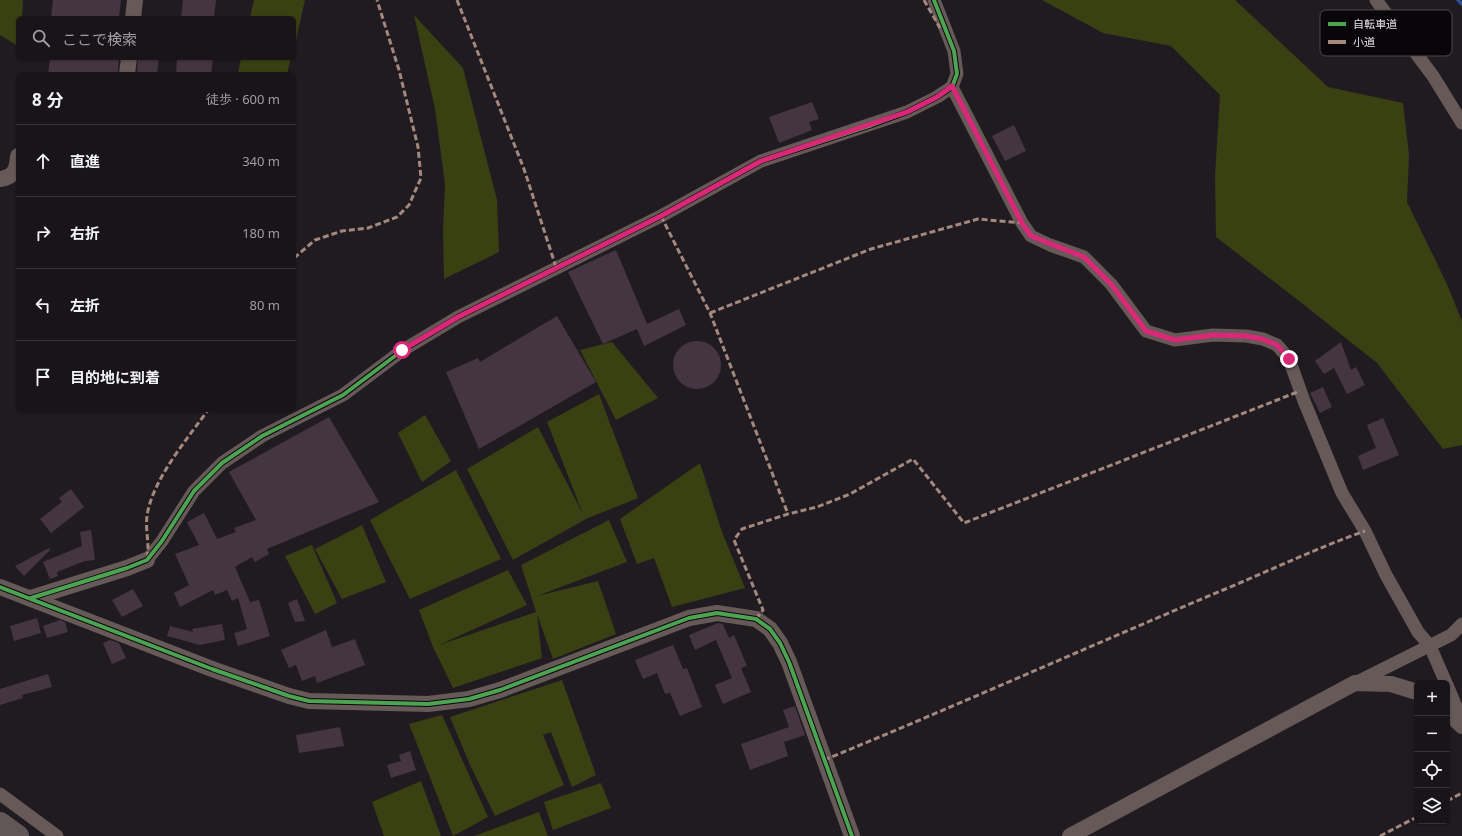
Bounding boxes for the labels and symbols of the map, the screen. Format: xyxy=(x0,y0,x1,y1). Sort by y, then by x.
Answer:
legend xyxy=(1320,10,1452,56)
text: 自転車道 xyxy=(1353,16,1397,31)
text: 小道 xyxy=(1353,34,1375,49)
route start xyxy=(393,341,411,359)
route end xyxy=(1280,350,1298,368)

